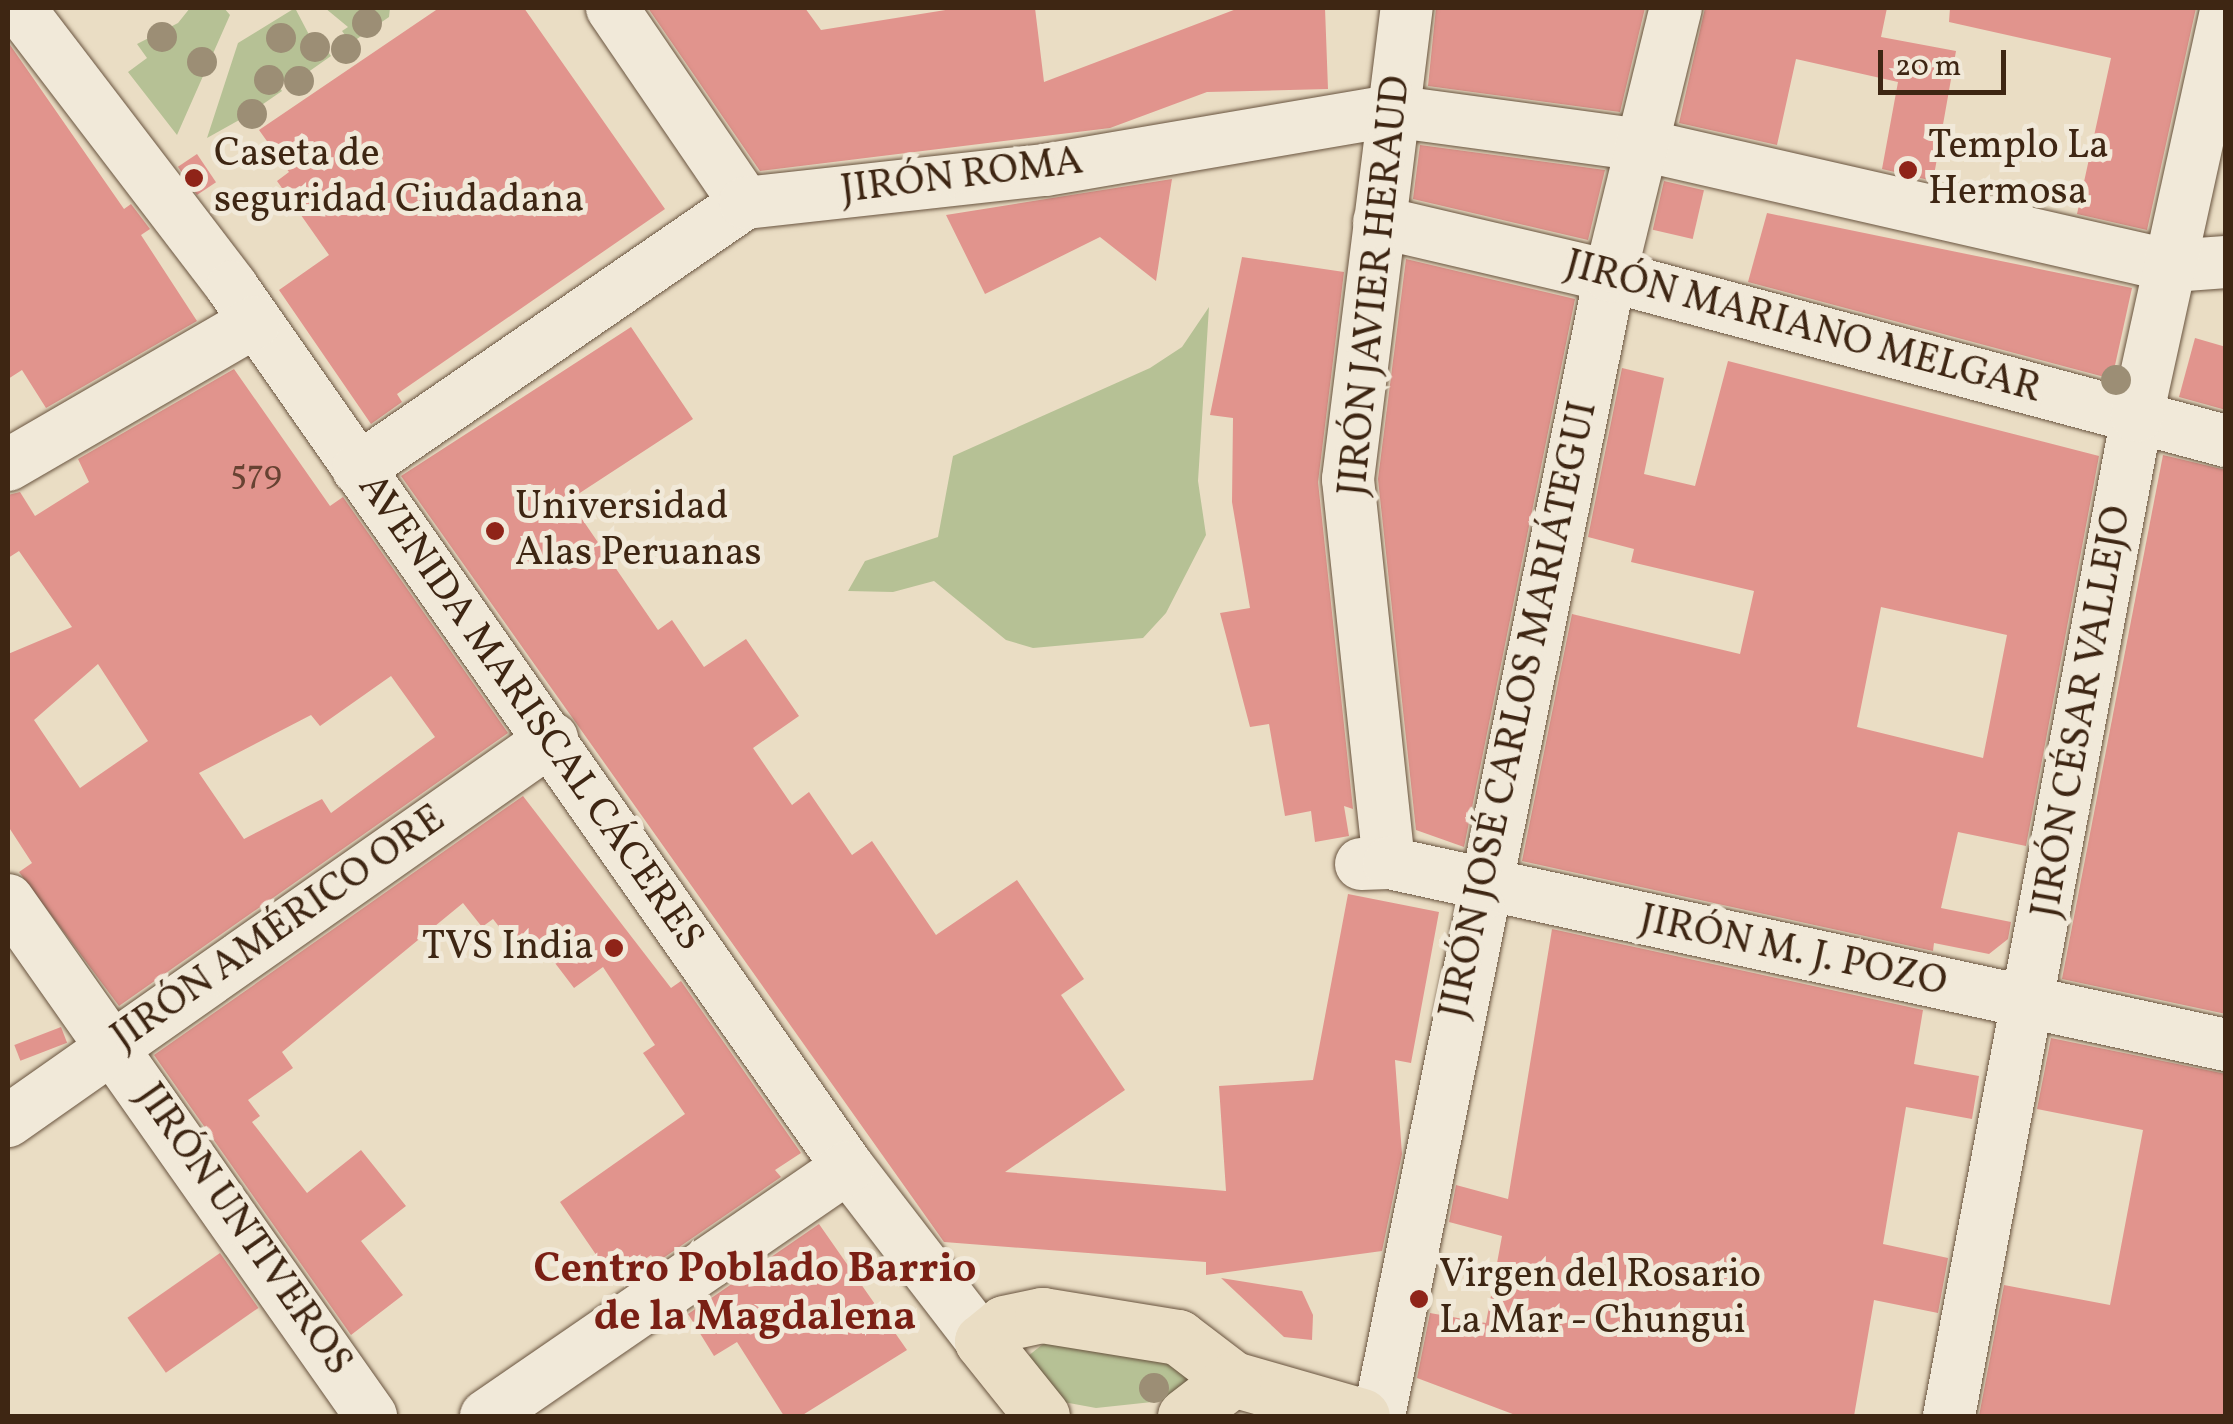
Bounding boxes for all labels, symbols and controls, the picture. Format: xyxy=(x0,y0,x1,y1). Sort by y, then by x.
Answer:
scale bar xyxy=(1883,30,2010,92)
text: 20 m xyxy=(1895,46,1961,88)
street label: JIRÓN JAVIER HERAUD xyxy=(1330,74,1422,498)
place label: Templo La Hermosa xyxy=(1928,123,2109,217)
place label: Caseta de seguridad Ciudadana xyxy=(214,131,584,225)
street label: JIRÓN ROMA xyxy=(838,138,1086,216)
marker: Templo La Hermosa xyxy=(1897,159,1919,181)
marker: Caseta de seguridad Ciudadana xyxy=(183,167,205,189)
street label: JIRÓN MARIANO MELGAR xyxy=(1560,241,2046,415)
street label: JIRÓN JOSÉ CARLOS MARIÁTEGUI xyxy=(1431,397,1609,1023)
house number: 579 xyxy=(230,453,282,495)
street label: AVENIDA MARISCAL CÁCERES xyxy=(347,465,713,961)
place label: Universidad Alas Peruanas xyxy=(515,484,762,578)
street label: JIRÓN CÉSAR VALLEJO xyxy=(2023,502,2143,922)
marker: Universidad Alas Peruanas xyxy=(484,520,506,542)
street label: JIRÓN AMÉRICO ORE xyxy=(103,796,455,1062)
street label: JIRÓN M. J. POZO xyxy=(1635,896,1951,1008)
place label: TVS India xyxy=(422,924,594,972)
marker: TVS India xyxy=(603,937,625,959)
street label: JIRÓN UNTIVEROS xyxy=(124,1075,362,1385)
district label: Centro Poblado Barrio de la Magdalena xyxy=(533,1246,977,1344)
place label: Virgen del Rosario La Mar - Chungui xyxy=(1439,1252,1761,1346)
marker: Virgen del Rosario La Mar - Chungui xyxy=(1408,1288,1430,1310)

